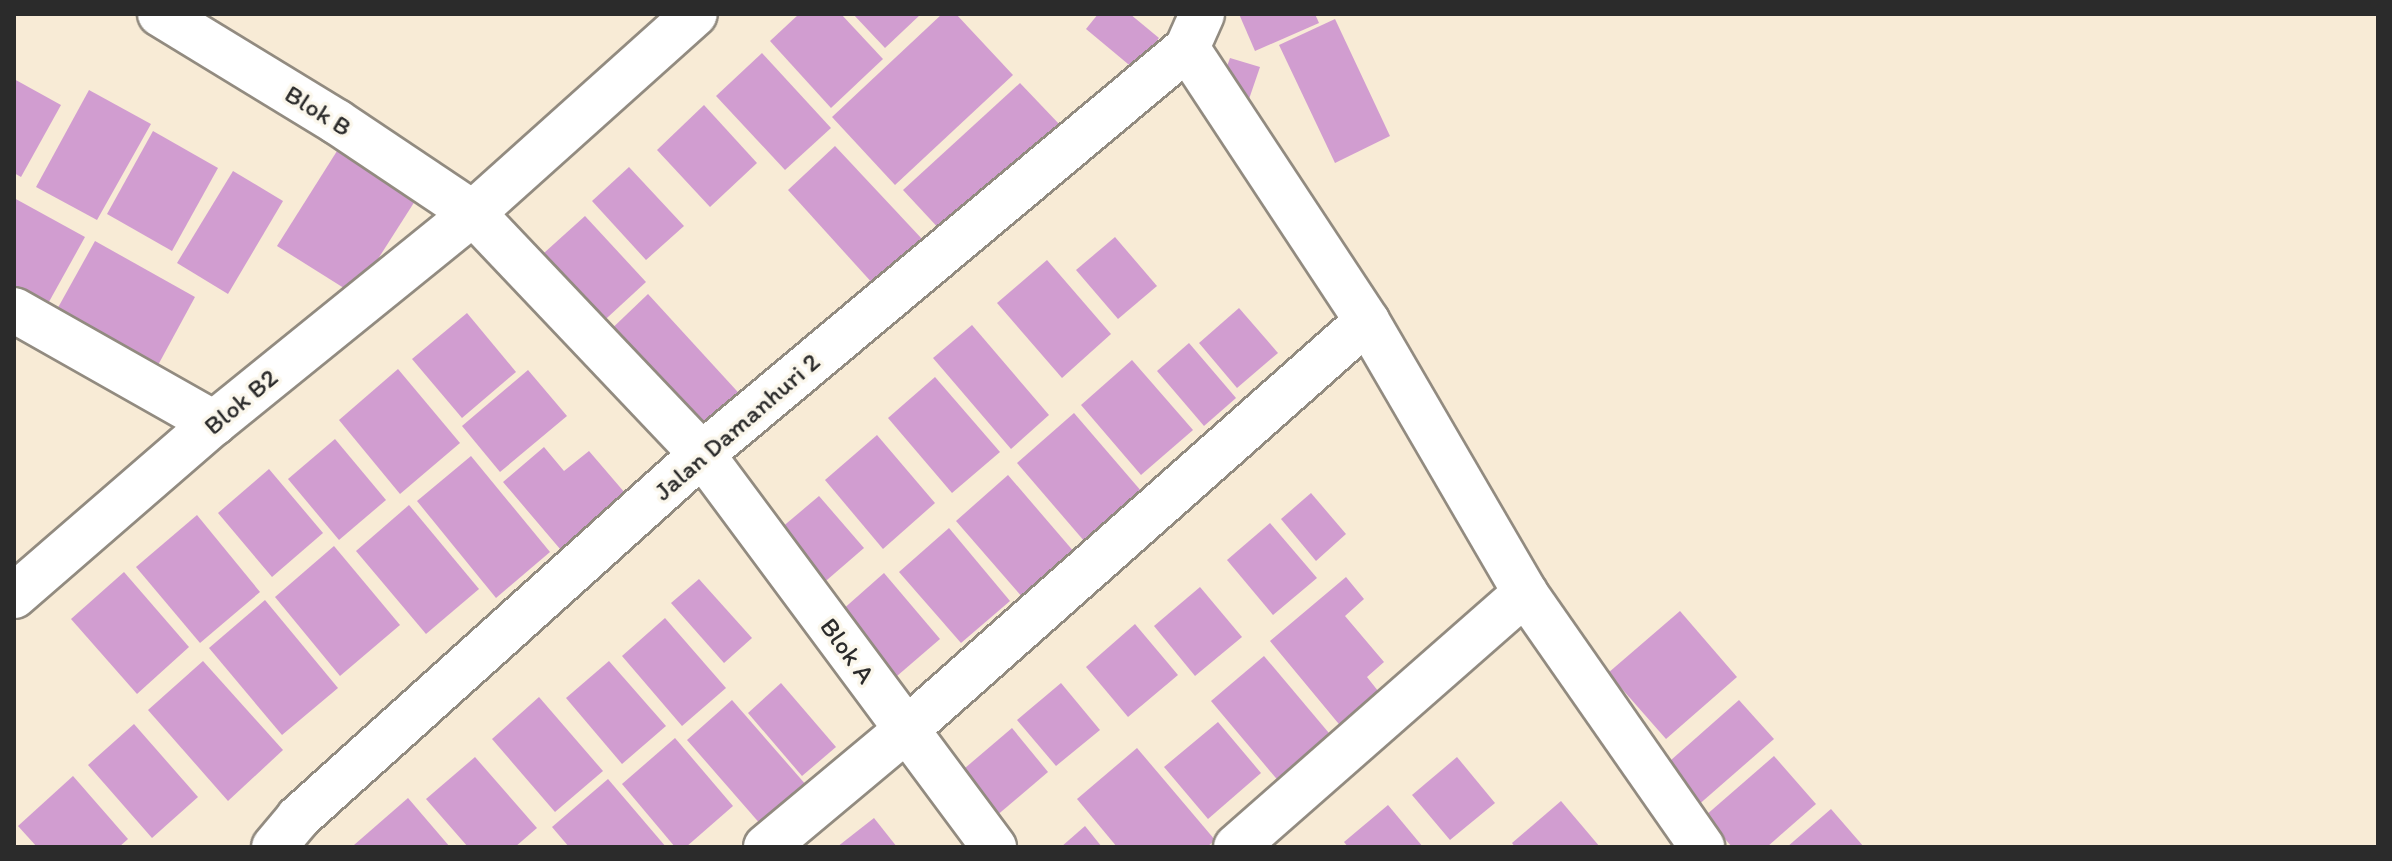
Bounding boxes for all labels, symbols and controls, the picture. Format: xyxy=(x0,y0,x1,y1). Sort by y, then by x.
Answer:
street label: Blok B xyxy=(279,78,357,144)
street label: Jalan Damanhuri 2 xyxy=(648,346,826,508)
street label: Blok B2 xyxy=(198,362,284,442)
street label: Blok A xyxy=(813,612,881,690)

